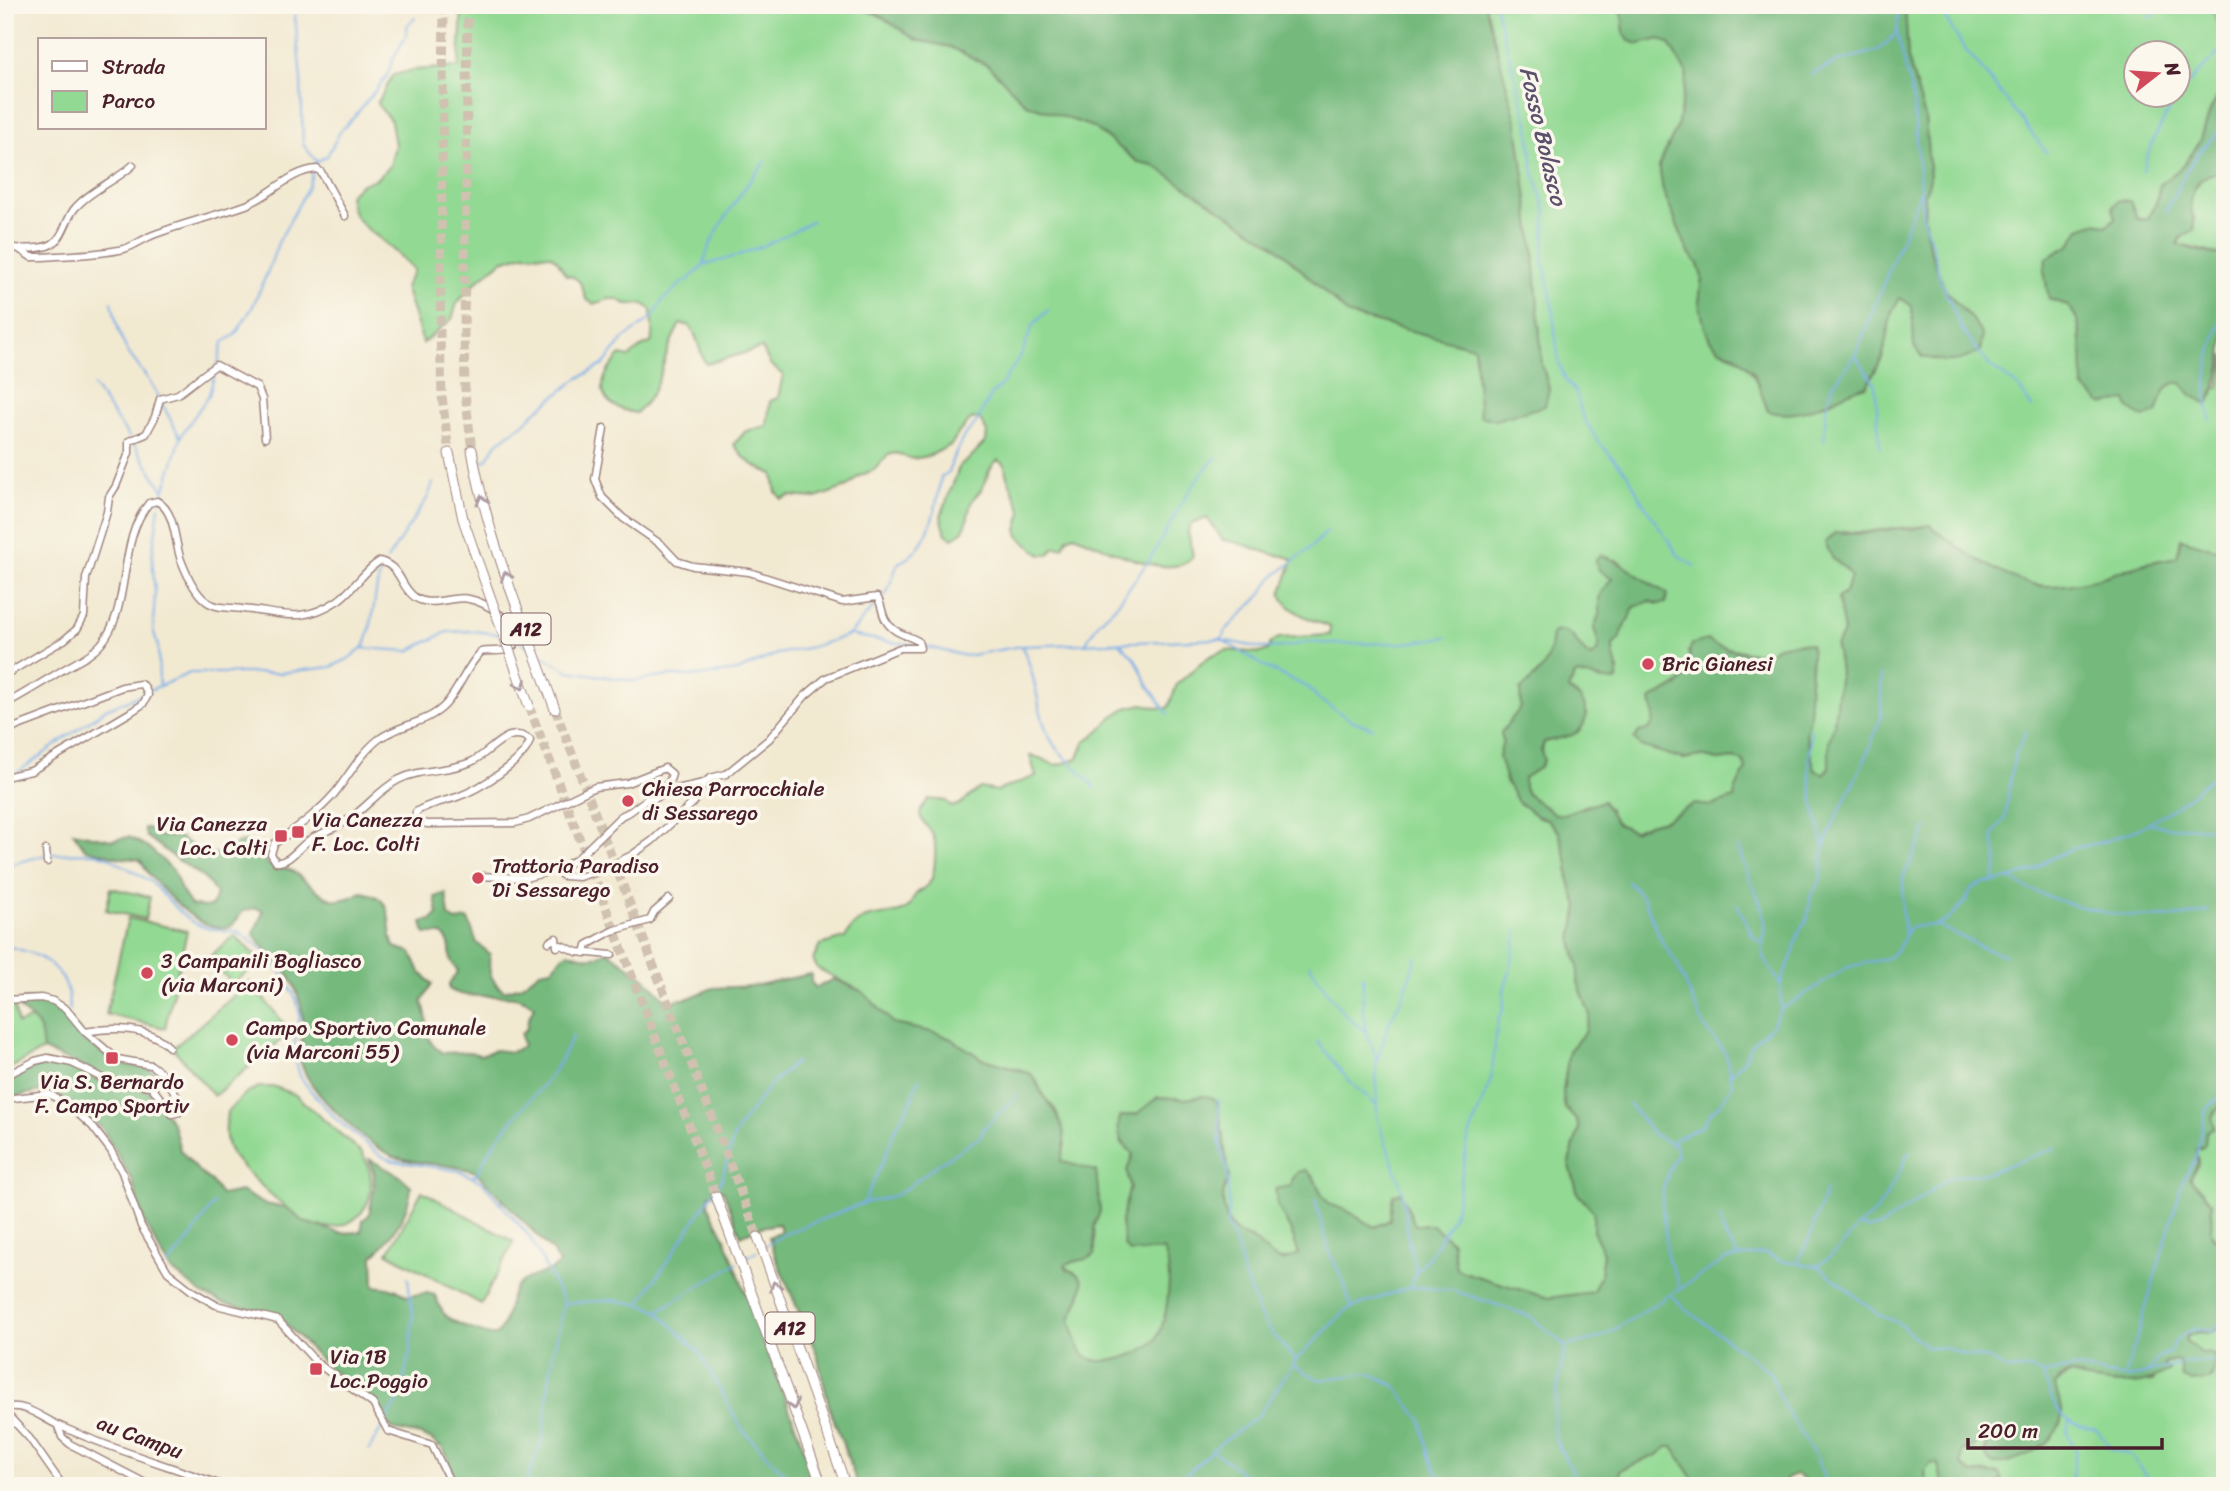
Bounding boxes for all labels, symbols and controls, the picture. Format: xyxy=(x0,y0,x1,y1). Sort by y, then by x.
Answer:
legend xyxy=(38,38,266,130)
north arrow xyxy=(2122,38,2192,108)
text: Strada xyxy=(102,48,166,86)
text: N xyxy=(2155,57,2191,81)
water label: Fosso Bolasco xyxy=(1507,63,1579,211)
text: Parco xyxy=(102,82,155,120)
one-way arrow xyxy=(476,495,490,507)
one-way arrow xyxy=(501,570,515,582)
road number: A12 xyxy=(502,614,550,644)
place label: Bric Gianesi xyxy=(1662,645,1774,683)
marker: Bric Gianesi xyxy=(1640,656,1656,672)
one-way arrow xyxy=(512,678,526,690)
place label: Chiesa Parrocchiale di Sessarego xyxy=(642,770,825,832)
marker: Chiesa Parrocchiale di Sessarego xyxy=(620,793,636,809)
place label: Via Canezza F. Loc. Colti xyxy=(312,801,423,863)
place label: Via Canezza Loc. Colti xyxy=(156,805,268,867)
marker: Via Canezza F. Loc. Colti xyxy=(290,824,306,840)
marker: Via Canezza Loc. Colti xyxy=(273,828,289,844)
place label: Trattoria Paradiso Di Sessarego xyxy=(492,847,659,909)
marker: Trattoria Paradiso Di Sessarego xyxy=(470,870,486,886)
place label: 3 Campanili Bogliasco (via Marconi) xyxy=(161,942,362,1004)
marker: 3 Campanili Bogliasco (via Marconi) xyxy=(139,965,155,981)
place label: Campo Sportivo Comunale (via Marconi 55) xyxy=(246,1009,486,1071)
marker: Campo Sportivo Comunale (via Marconi 55) xyxy=(224,1032,240,1048)
marker: Via S. Bernardo F. Campo Sportiv xyxy=(104,1050,120,1066)
place label: Via S. Bernardo F. Campo Sportiv xyxy=(35,1063,190,1125)
one-way arrow xyxy=(769,1281,783,1293)
road number: A12 xyxy=(766,1312,814,1344)
place label: Via 1B Loc.Poggio xyxy=(330,1338,428,1400)
marker: Via 1B Loc.Poggio xyxy=(308,1361,324,1377)
one-way arrow xyxy=(784,1398,798,1410)
street label: au Campu xyxy=(92,1404,189,1470)
scale bar xyxy=(1968,1407,2162,1451)
text: 200 m xyxy=(1978,1412,2038,1450)

